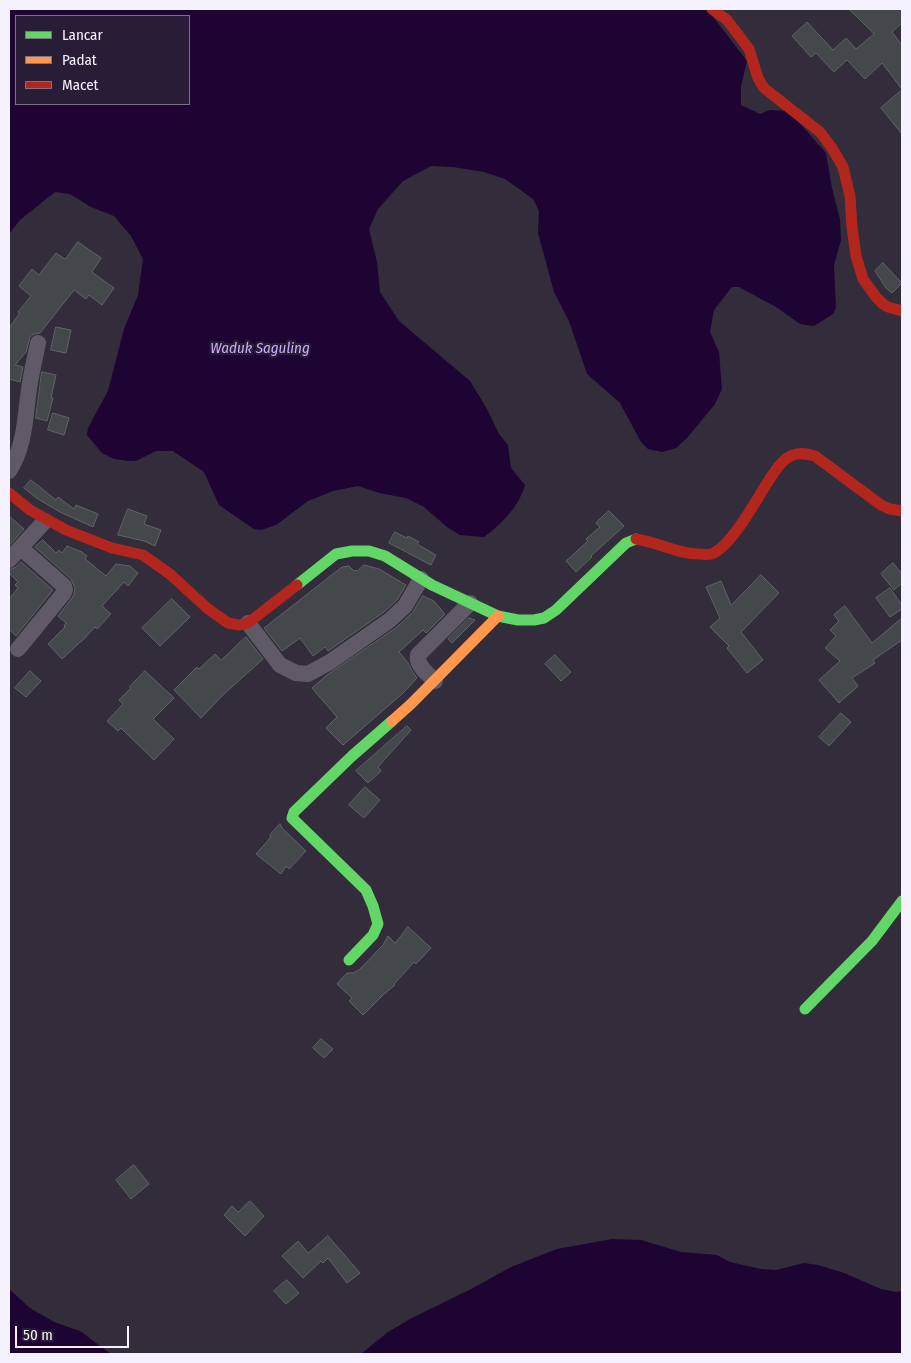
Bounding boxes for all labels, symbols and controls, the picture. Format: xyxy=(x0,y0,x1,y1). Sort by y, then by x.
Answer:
legend xyxy=(15,15,190,105)
text: Lancar xyxy=(62,26,103,44)
text: Padat xyxy=(62,51,97,69)
text: Macet xyxy=(62,76,98,94)
water label: Waduk Saguling xyxy=(210,340,310,358)
scale bar xyxy=(18,1316,131,1348)
text: 50 m xyxy=(23,1326,53,1344)

